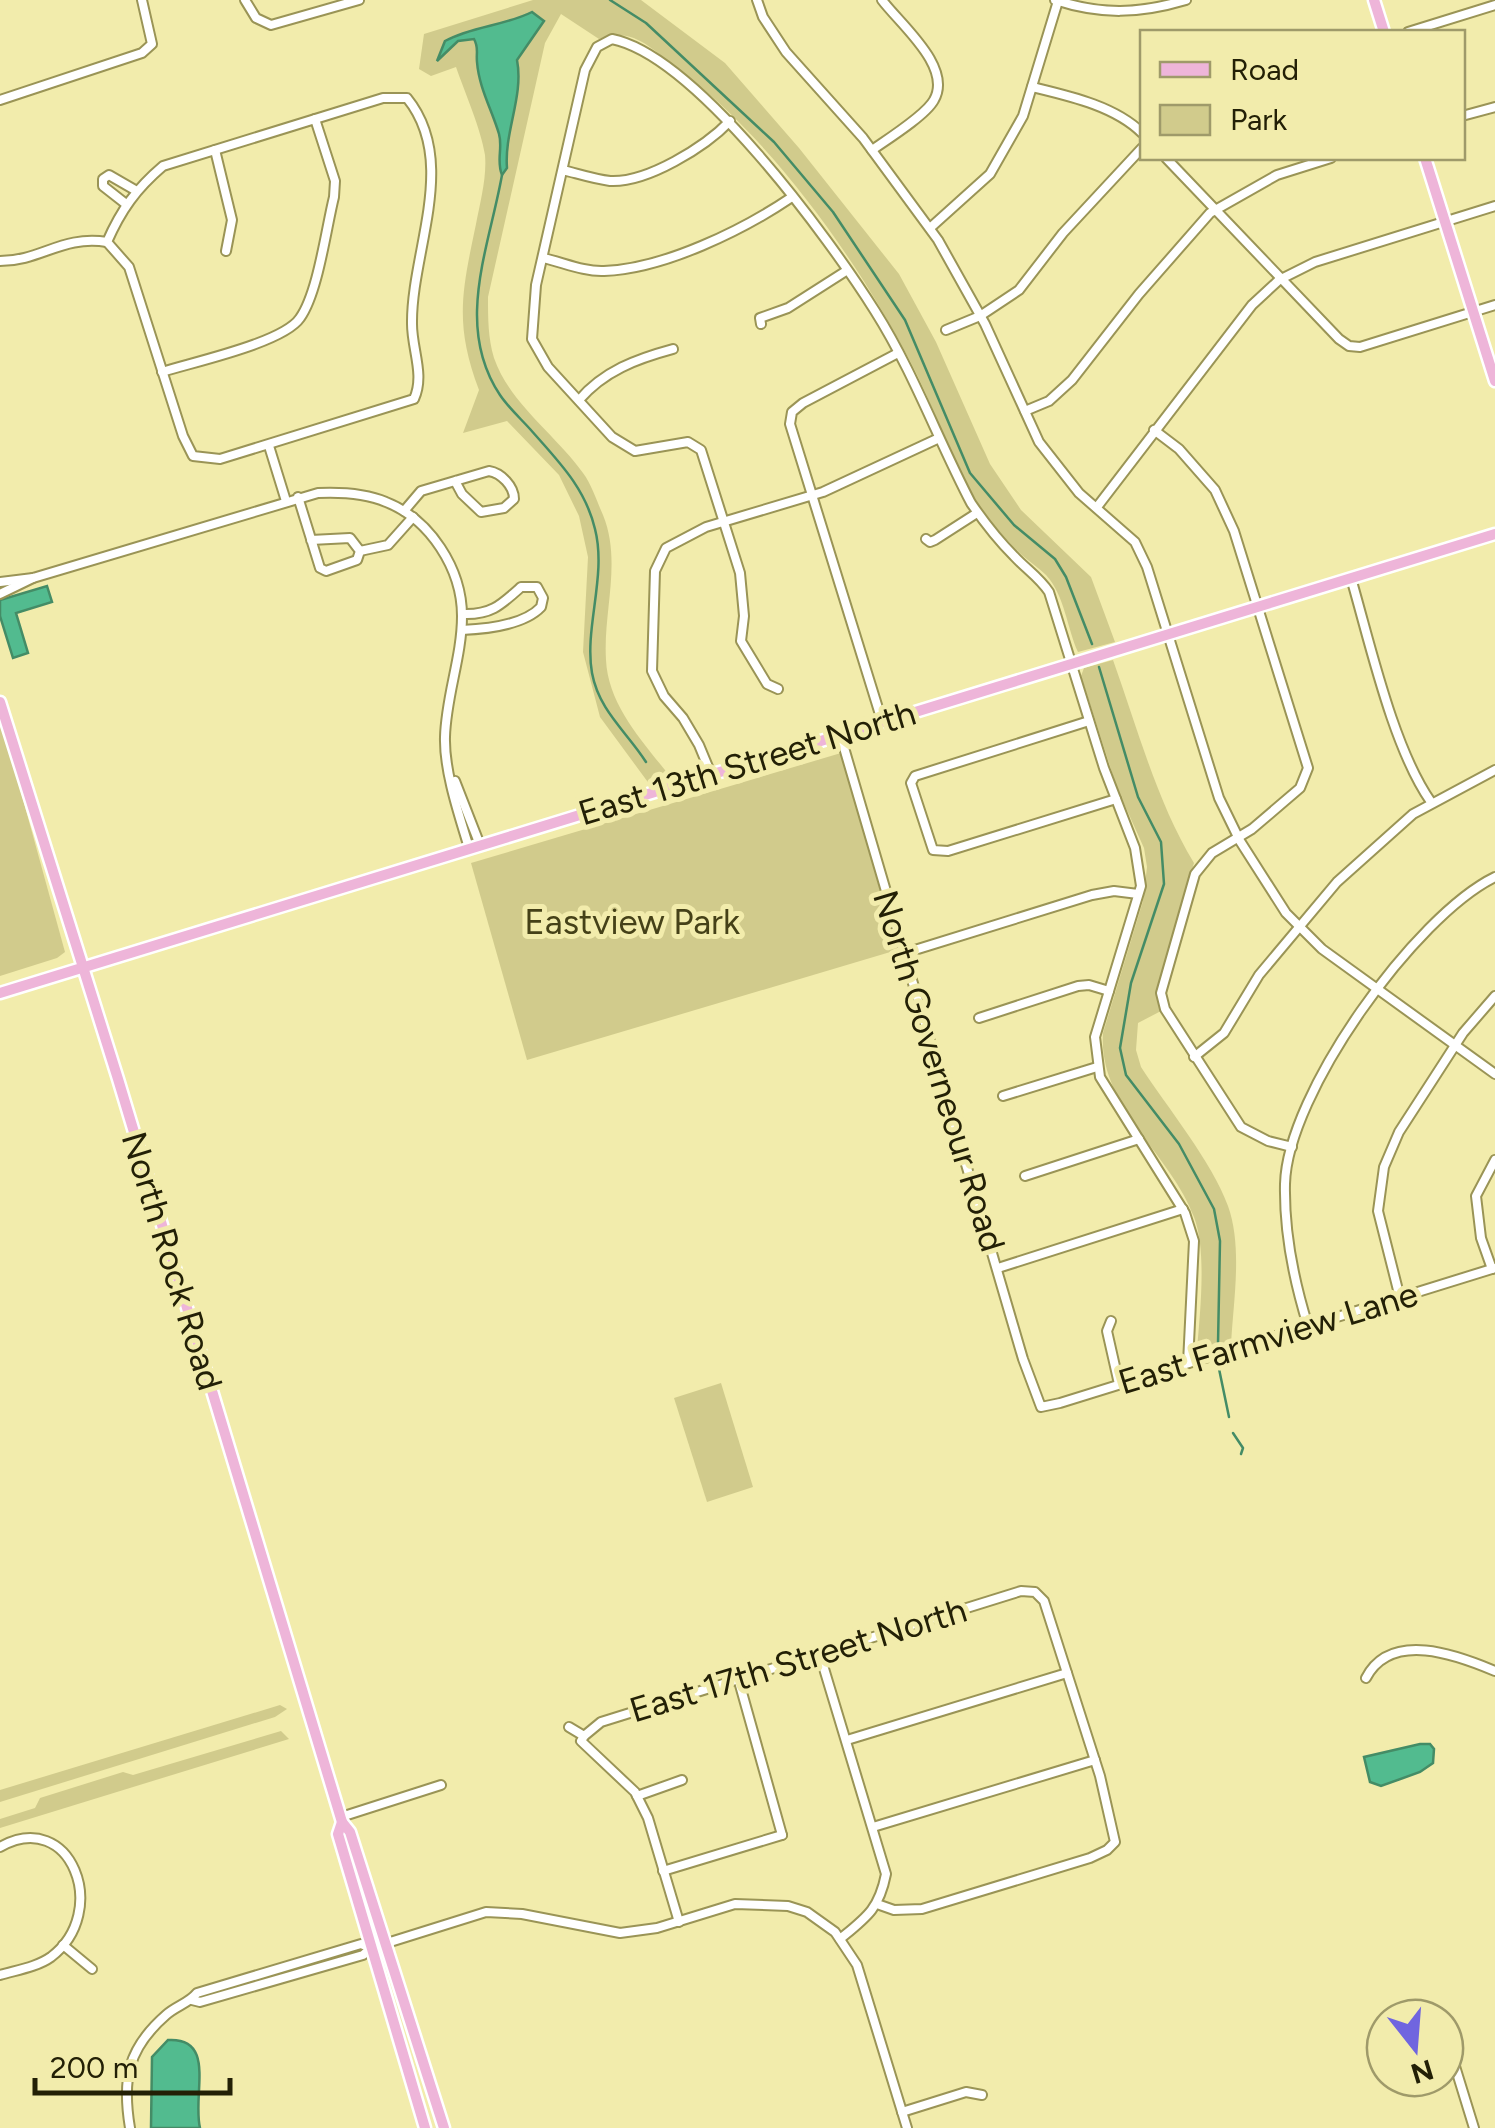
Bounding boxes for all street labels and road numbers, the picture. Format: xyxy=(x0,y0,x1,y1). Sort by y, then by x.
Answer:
street label: East 13th Street North xyxy=(573,692,921,834)
street label: North Governeour Road xyxy=(864,885,1014,1257)
street label: North Rock Road xyxy=(113,1127,231,1395)
street label: East Farmview Lane xyxy=(1113,1273,1423,1403)
street label: East 17th Street North xyxy=(624,1589,972,1731)

